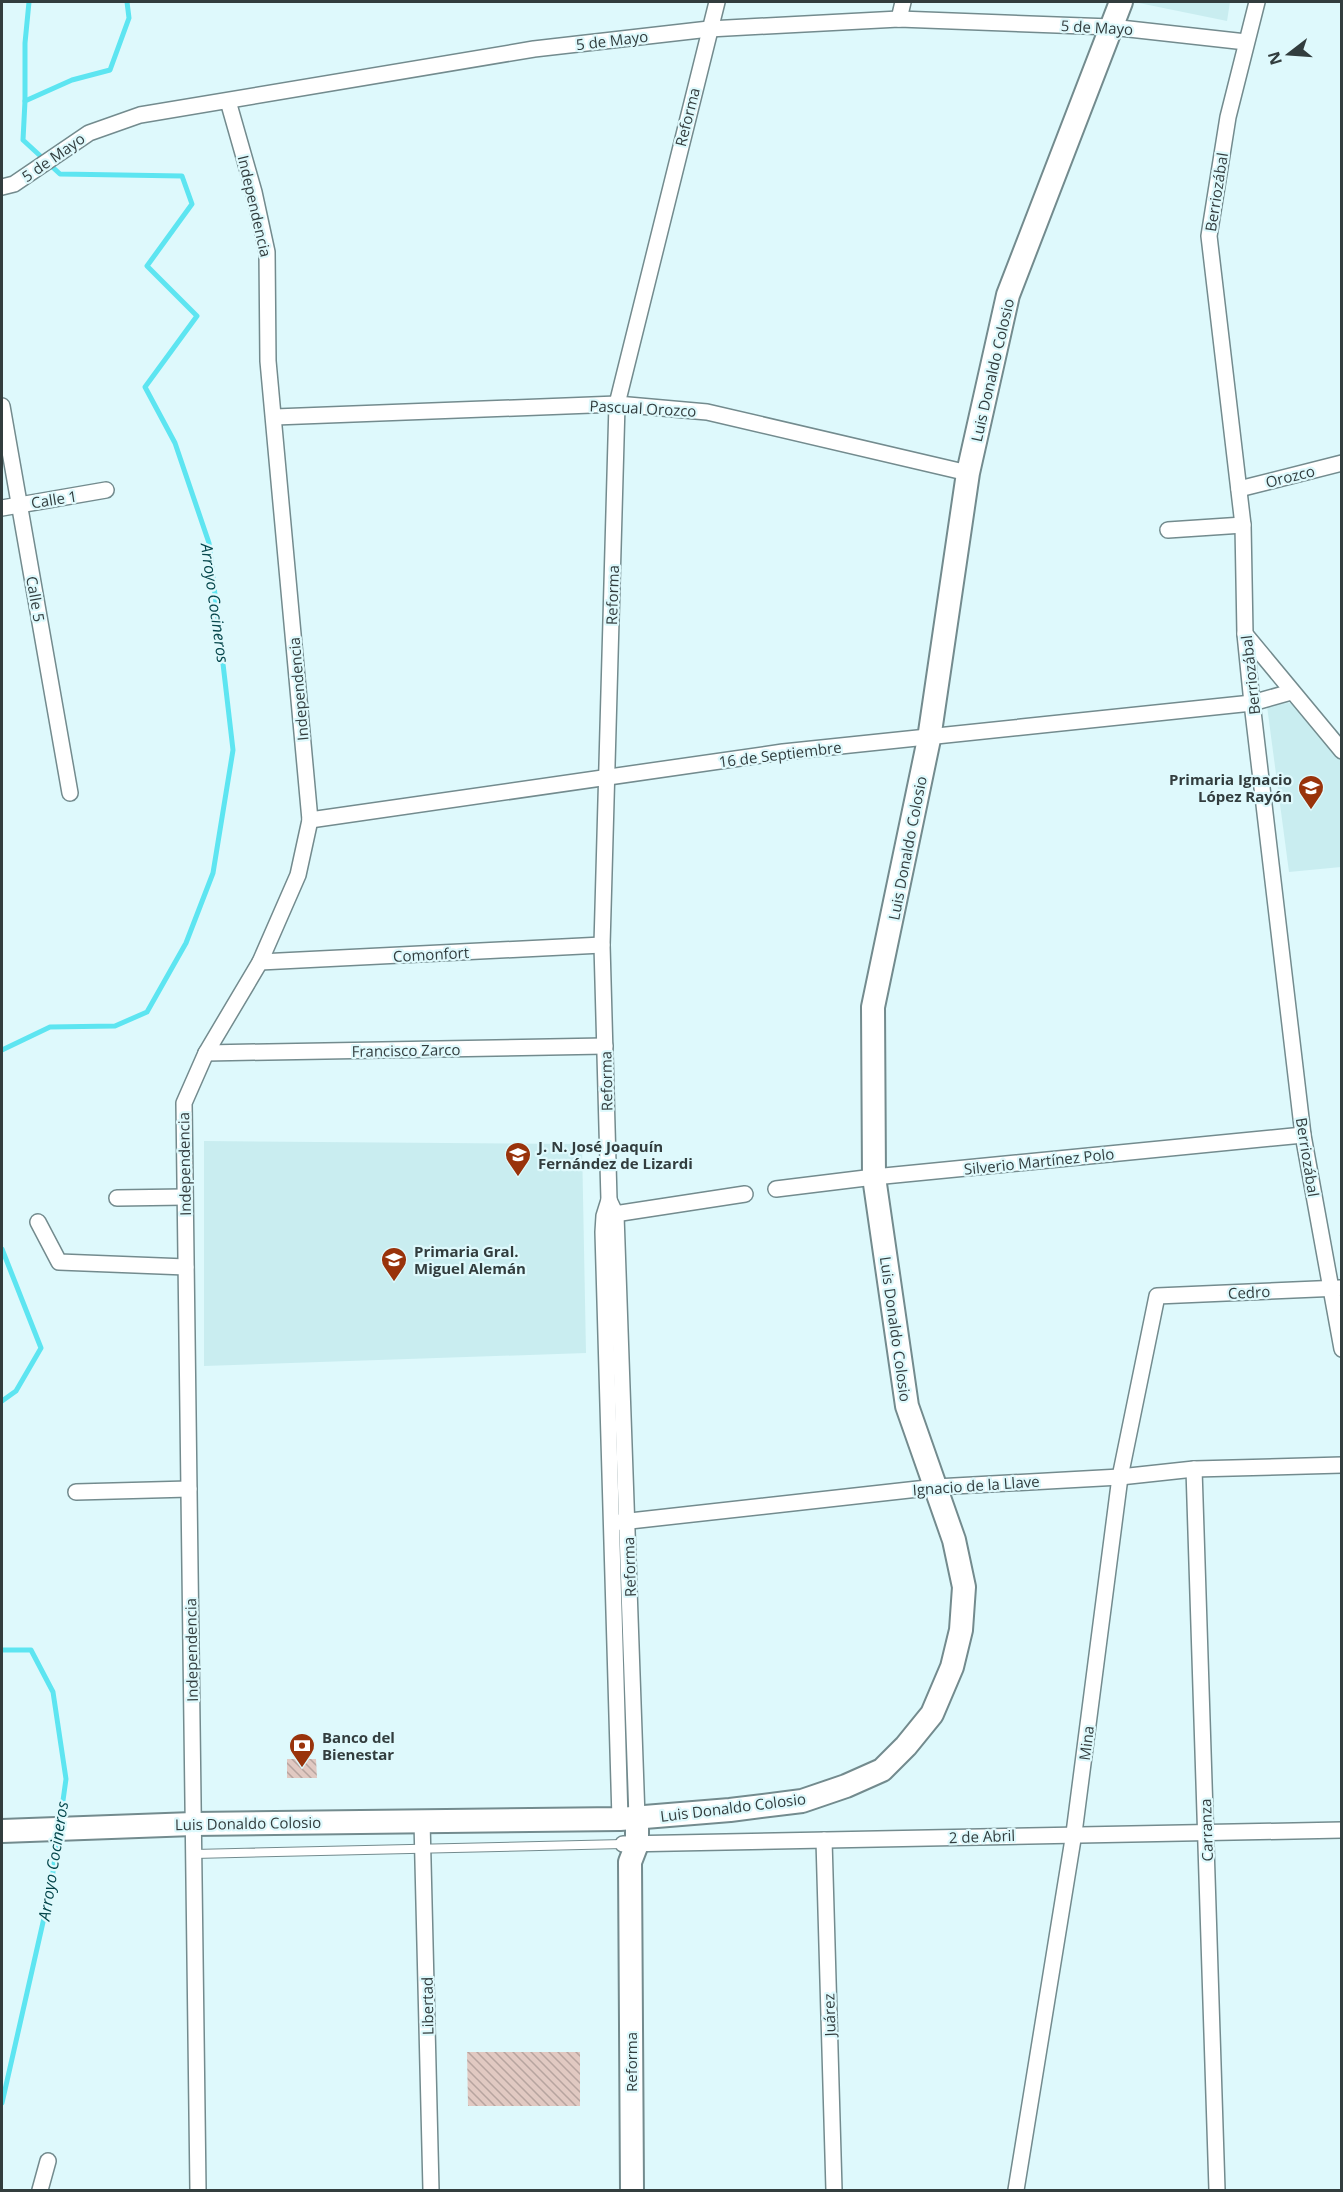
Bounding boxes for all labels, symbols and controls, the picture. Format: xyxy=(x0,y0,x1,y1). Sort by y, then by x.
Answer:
street label: 5 de Mayo xyxy=(1060,15,1134,39)
north arrow xyxy=(1259,24,1319,84)
street label: 5 de Mayo xyxy=(575,26,649,54)
text: N xyxy=(1262,49,1287,68)
street label: Reforma xyxy=(670,85,704,149)
street label: 5 de Mayo xyxy=(18,128,88,186)
street label: Berriozábal xyxy=(1200,151,1232,233)
street label: Independencia xyxy=(234,153,276,259)
street label: Luis Donaldo Colosio xyxy=(966,296,1018,444)
street label: Pascual Orozco xyxy=(589,395,697,421)
street label: Orozco xyxy=(1263,460,1317,492)
street label: Calle 1 xyxy=(30,486,78,512)
water label: Arroyo Cocineros xyxy=(196,541,234,664)
street label: Reforma xyxy=(601,565,623,625)
street label: Calle 5 xyxy=(22,574,50,624)
street label: Berriozábal xyxy=(1236,634,1264,716)
street label: Independencia xyxy=(284,636,312,742)
street label: 16 de Septiembre xyxy=(717,737,843,771)
place label: Primaria Ignacio López Rayón xyxy=(1169,769,1292,806)
school or university icon: Primaria Ignacio López Rayón xyxy=(1296,773,1326,811)
street label: Luis Donaldo Colosio xyxy=(883,774,931,922)
street label: Comonfort xyxy=(392,942,470,966)
street label: Francisco Zarco xyxy=(351,1039,461,1061)
street label: Reforma xyxy=(595,1051,617,1111)
street label: Independencia xyxy=(173,1112,195,1216)
street label: Berriozábal xyxy=(1292,1116,1324,1198)
place label: J. N. José Joaquín Fernández de Lizardi xyxy=(536,1136,693,1173)
school or university icon: J. N. José Joaquín Fernández de Lizardi xyxy=(503,1140,533,1178)
street label: Silverio Martínez Polo xyxy=(963,1143,1115,1179)
place label: Primaria Gral. Miguel Alemán xyxy=(414,1241,526,1278)
school or university icon: Primaria Gral. Miguel Alemán xyxy=(379,1245,409,1283)
street label: Luis Donaldo Colosio xyxy=(876,1255,916,1403)
street label: Cedro xyxy=(1227,1281,1271,1303)
street label: Ignacio de la Llave xyxy=(912,1471,1040,1499)
street label: Reforma xyxy=(618,1537,640,1597)
street label: Independencia xyxy=(180,1598,202,1702)
street label: Mina xyxy=(1074,1725,1098,1761)
place label: Banco del Bienestar xyxy=(322,1727,395,1764)
bank icon: Banco del Bienestar xyxy=(287,1731,317,1769)
street label: Luis Donaldo Colosio xyxy=(659,1788,807,1826)
street label: Carranza xyxy=(1195,1798,1217,1862)
water label: Arroyo Cocineros xyxy=(33,1800,73,1923)
street label: Luis Donaldo Colosio xyxy=(175,1812,321,1834)
street label: 2 de Abril xyxy=(948,1825,1016,1847)
street label: Libertad xyxy=(416,1977,438,2035)
street label: Juárez xyxy=(818,1993,840,2039)
street label: Reforma xyxy=(621,2032,641,2092)

